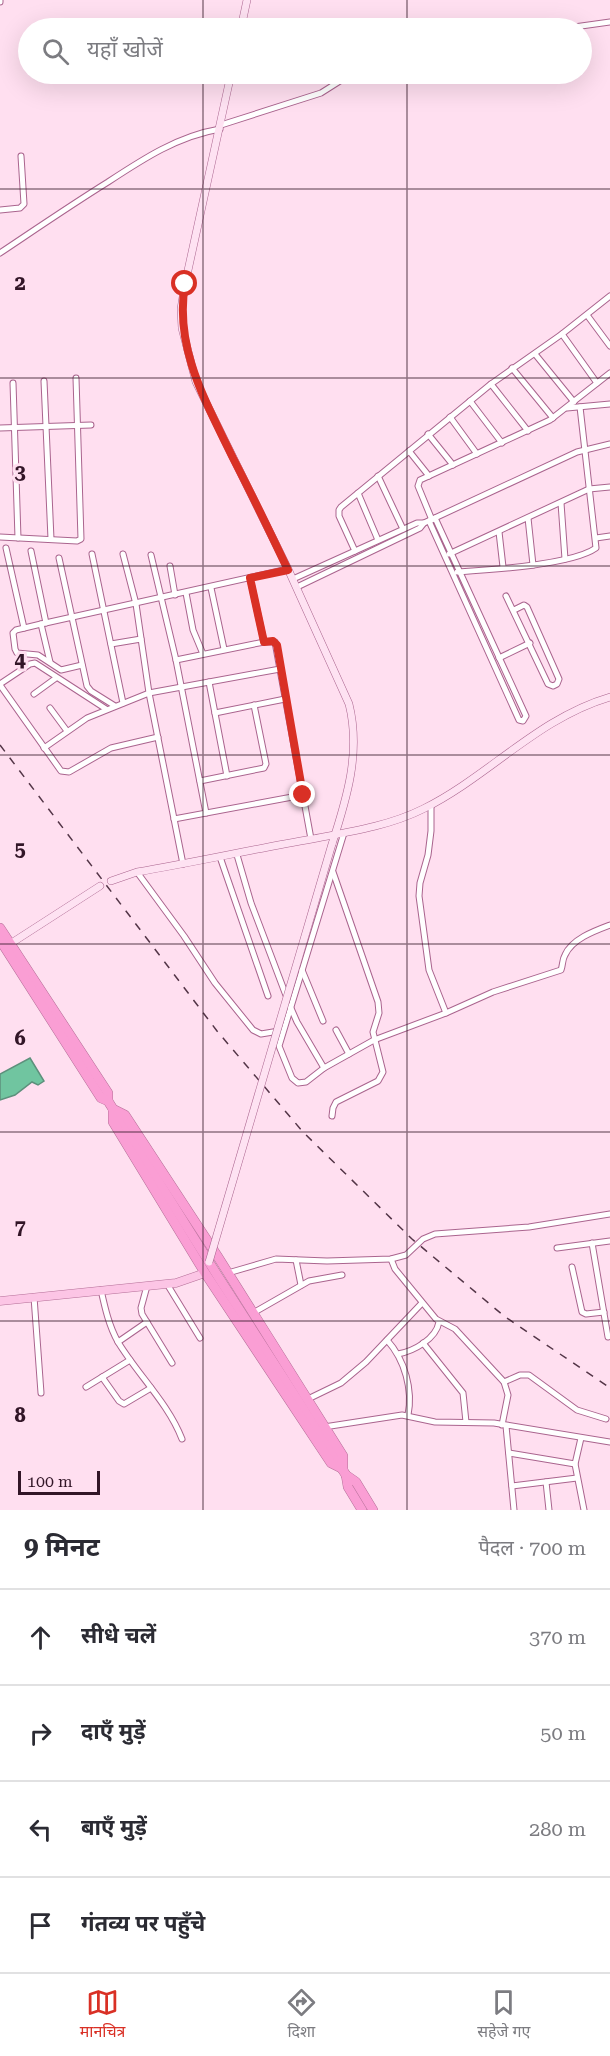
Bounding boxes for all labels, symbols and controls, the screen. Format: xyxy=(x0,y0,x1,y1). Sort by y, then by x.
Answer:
search box xyxy=(18,18,592,84)
icon: search xyxy=(39,35,72,68)
text: यहाँ खोजें xyxy=(87,37,163,62)
route start xyxy=(171,270,197,296)
text: 2 xyxy=(14,271,26,295)
text: 3 xyxy=(14,460,26,484)
text: 4 xyxy=(14,648,26,672)
route end xyxy=(289,781,315,807)
text: 5 xyxy=(14,837,26,861)
text: 6 xyxy=(14,1026,26,1050)
text: 7 xyxy=(14,1215,26,1239)
text: 8 xyxy=(14,1403,26,1427)
scale bar xyxy=(18,1468,100,1496)
text: 100 m xyxy=(27,1472,73,1491)
text: 9 मिनट xyxy=(24,1532,100,1562)
text: पैदल · 700 m xyxy=(478,1536,586,1560)
icon: ahead xyxy=(24,1621,57,1654)
text: सीधे चलें xyxy=(81,1623,156,1648)
text: 370 m xyxy=(529,1625,586,1649)
icon: right xyxy=(24,1717,57,1750)
text: दाएँ मुड़ें xyxy=(81,1719,146,1744)
text: 50 m xyxy=(540,1721,586,1745)
icon: left xyxy=(24,1813,57,1846)
text: बाएँ मुड़ें xyxy=(81,1815,147,1840)
text: 280 m xyxy=(529,1817,586,1841)
icon: arrive xyxy=(24,1909,57,1942)
text: गंतव्य पर पहुँचे xyxy=(81,1911,205,1936)
tab: मानचित्र xyxy=(80,1986,125,2044)
tab: दिशा xyxy=(285,1986,318,2044)
tab: सहेजे गए xyxy=(477,1986,530,2044)

